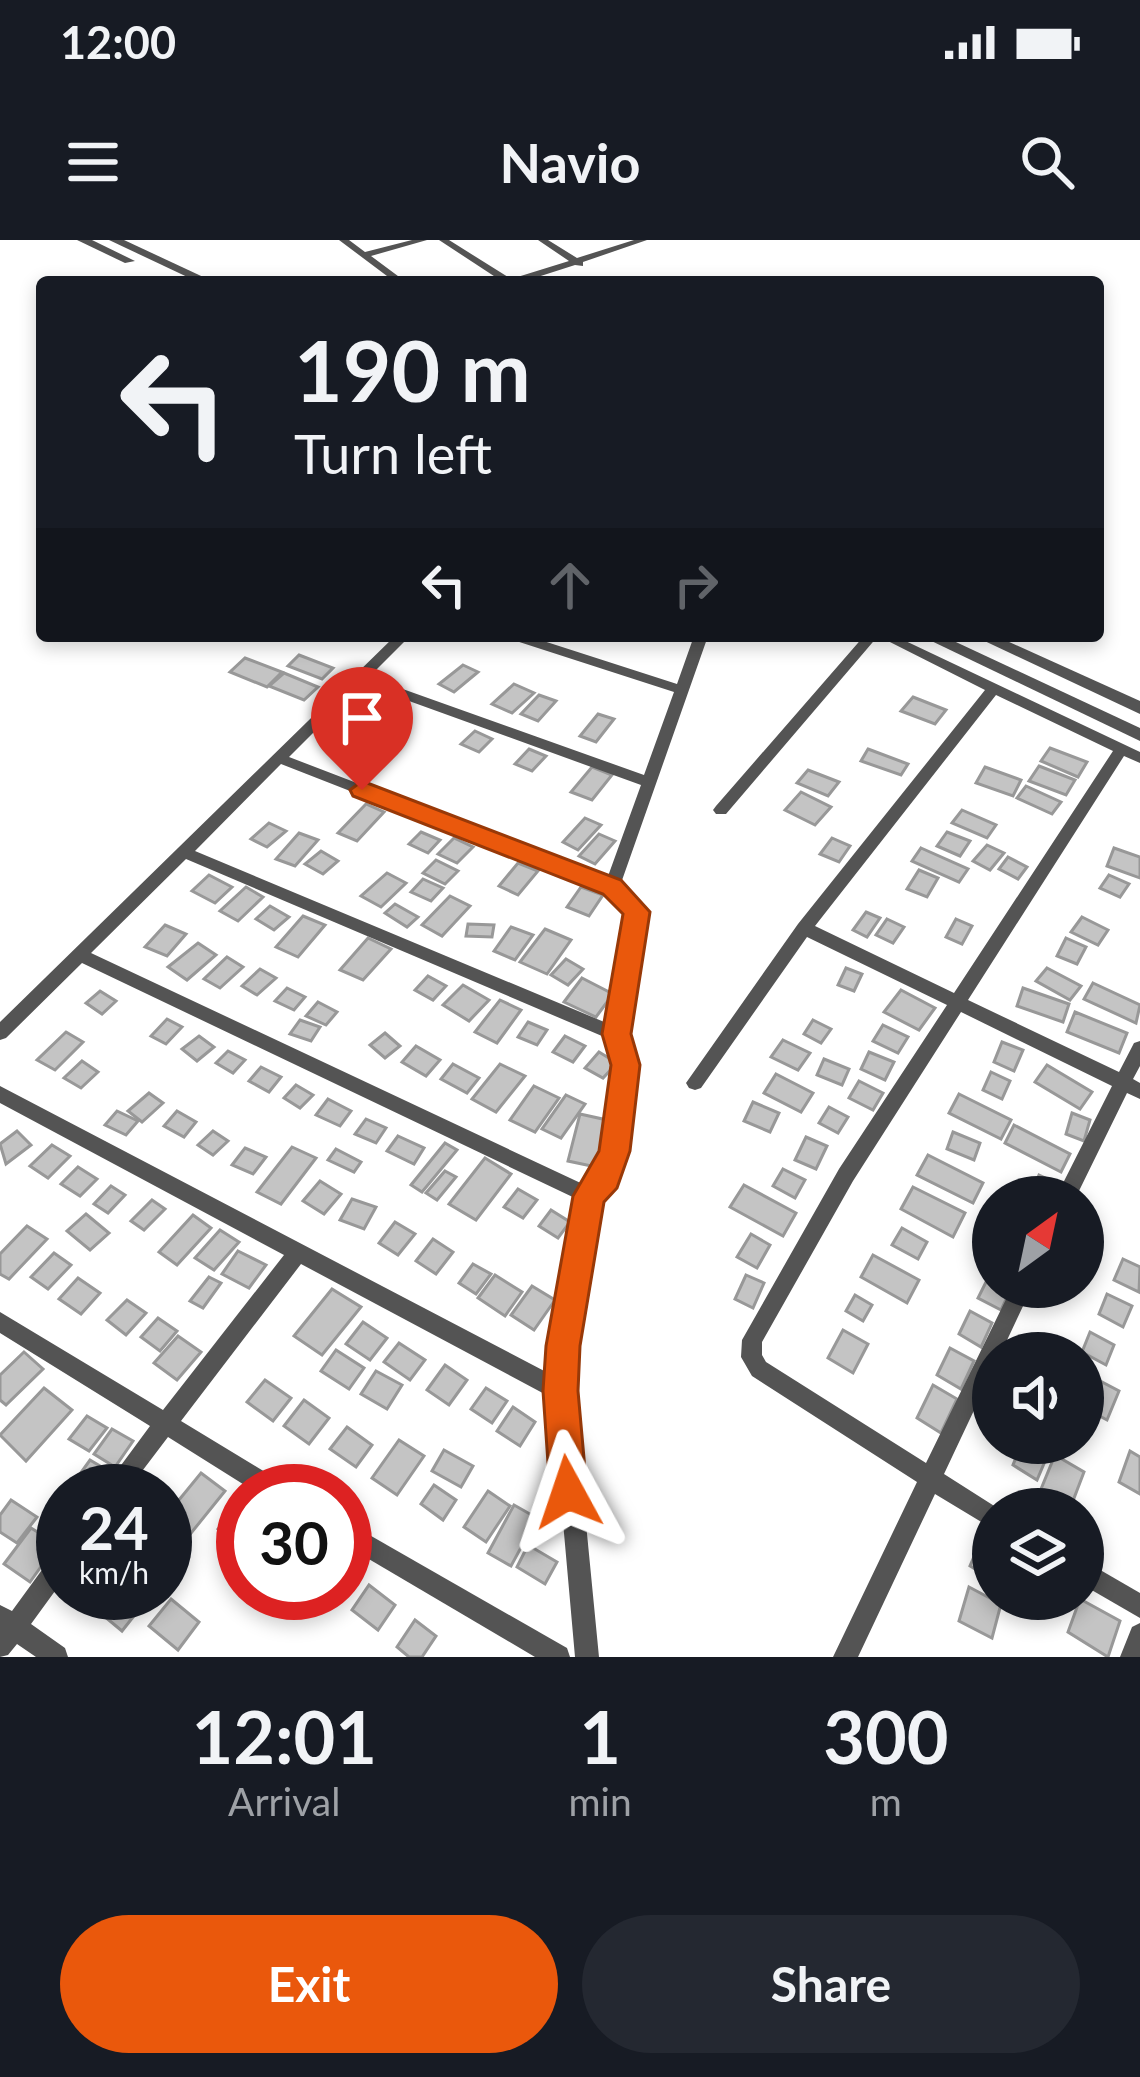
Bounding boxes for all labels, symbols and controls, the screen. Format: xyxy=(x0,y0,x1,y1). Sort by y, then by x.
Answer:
text: 12:00 xyxy=(60,15,176,69)
icon: menu xyxy=(60,129,126,195)
icon: search xyxy=(1014,129,1080,195)
text: Navio xyxy=(500,130,640,195)
text: 190 m xyxy=(294,319,531,420)
icon: left xyxy=(96,324,252,480)
text: Turn left xyxy=(294,421,492,486)
icon: left xyxy=(411,552,477,618)
icon: ahead xyxy=(537,552,603,618)
icon: right xyxy=(663,552,729,618)
pin xyxy=(311,667,413,790)
icon: arrive xyxy=(329,685,395,751)
north arrow xyxy=(972,1176,1104,1308)
map controls xyxy=(972,1176,1104,1620)
button: sound xyxy=(972,1332,1104,1464)
position arrow xyxy=(505,1429,631,1555)
speed limit sign: 30 xyxy=(216,1464,372,1620)
button: layers xyxy=(972,1488,1104,1620)
text: 24 xyxy=(79,1491,149,1563)
text: km/h xyxy=(79,1554,149,1590)
text: 12:01 xyxy=(191,1693,377,1779)
text: 1 xyxy=(579,1693,621,1779)
text: 300 xyxy=(823,1693,948,1779)
text: Arrival xyxy=(228,1778,340,1824)
text: min xyxy=(569,1778,632,1824)
text: m xyxy=(870,1778,902,1824)
button: Exit xyxy=(60,1915,558,2053)
button: Share xyxy=(582,1915,1080,2053)

